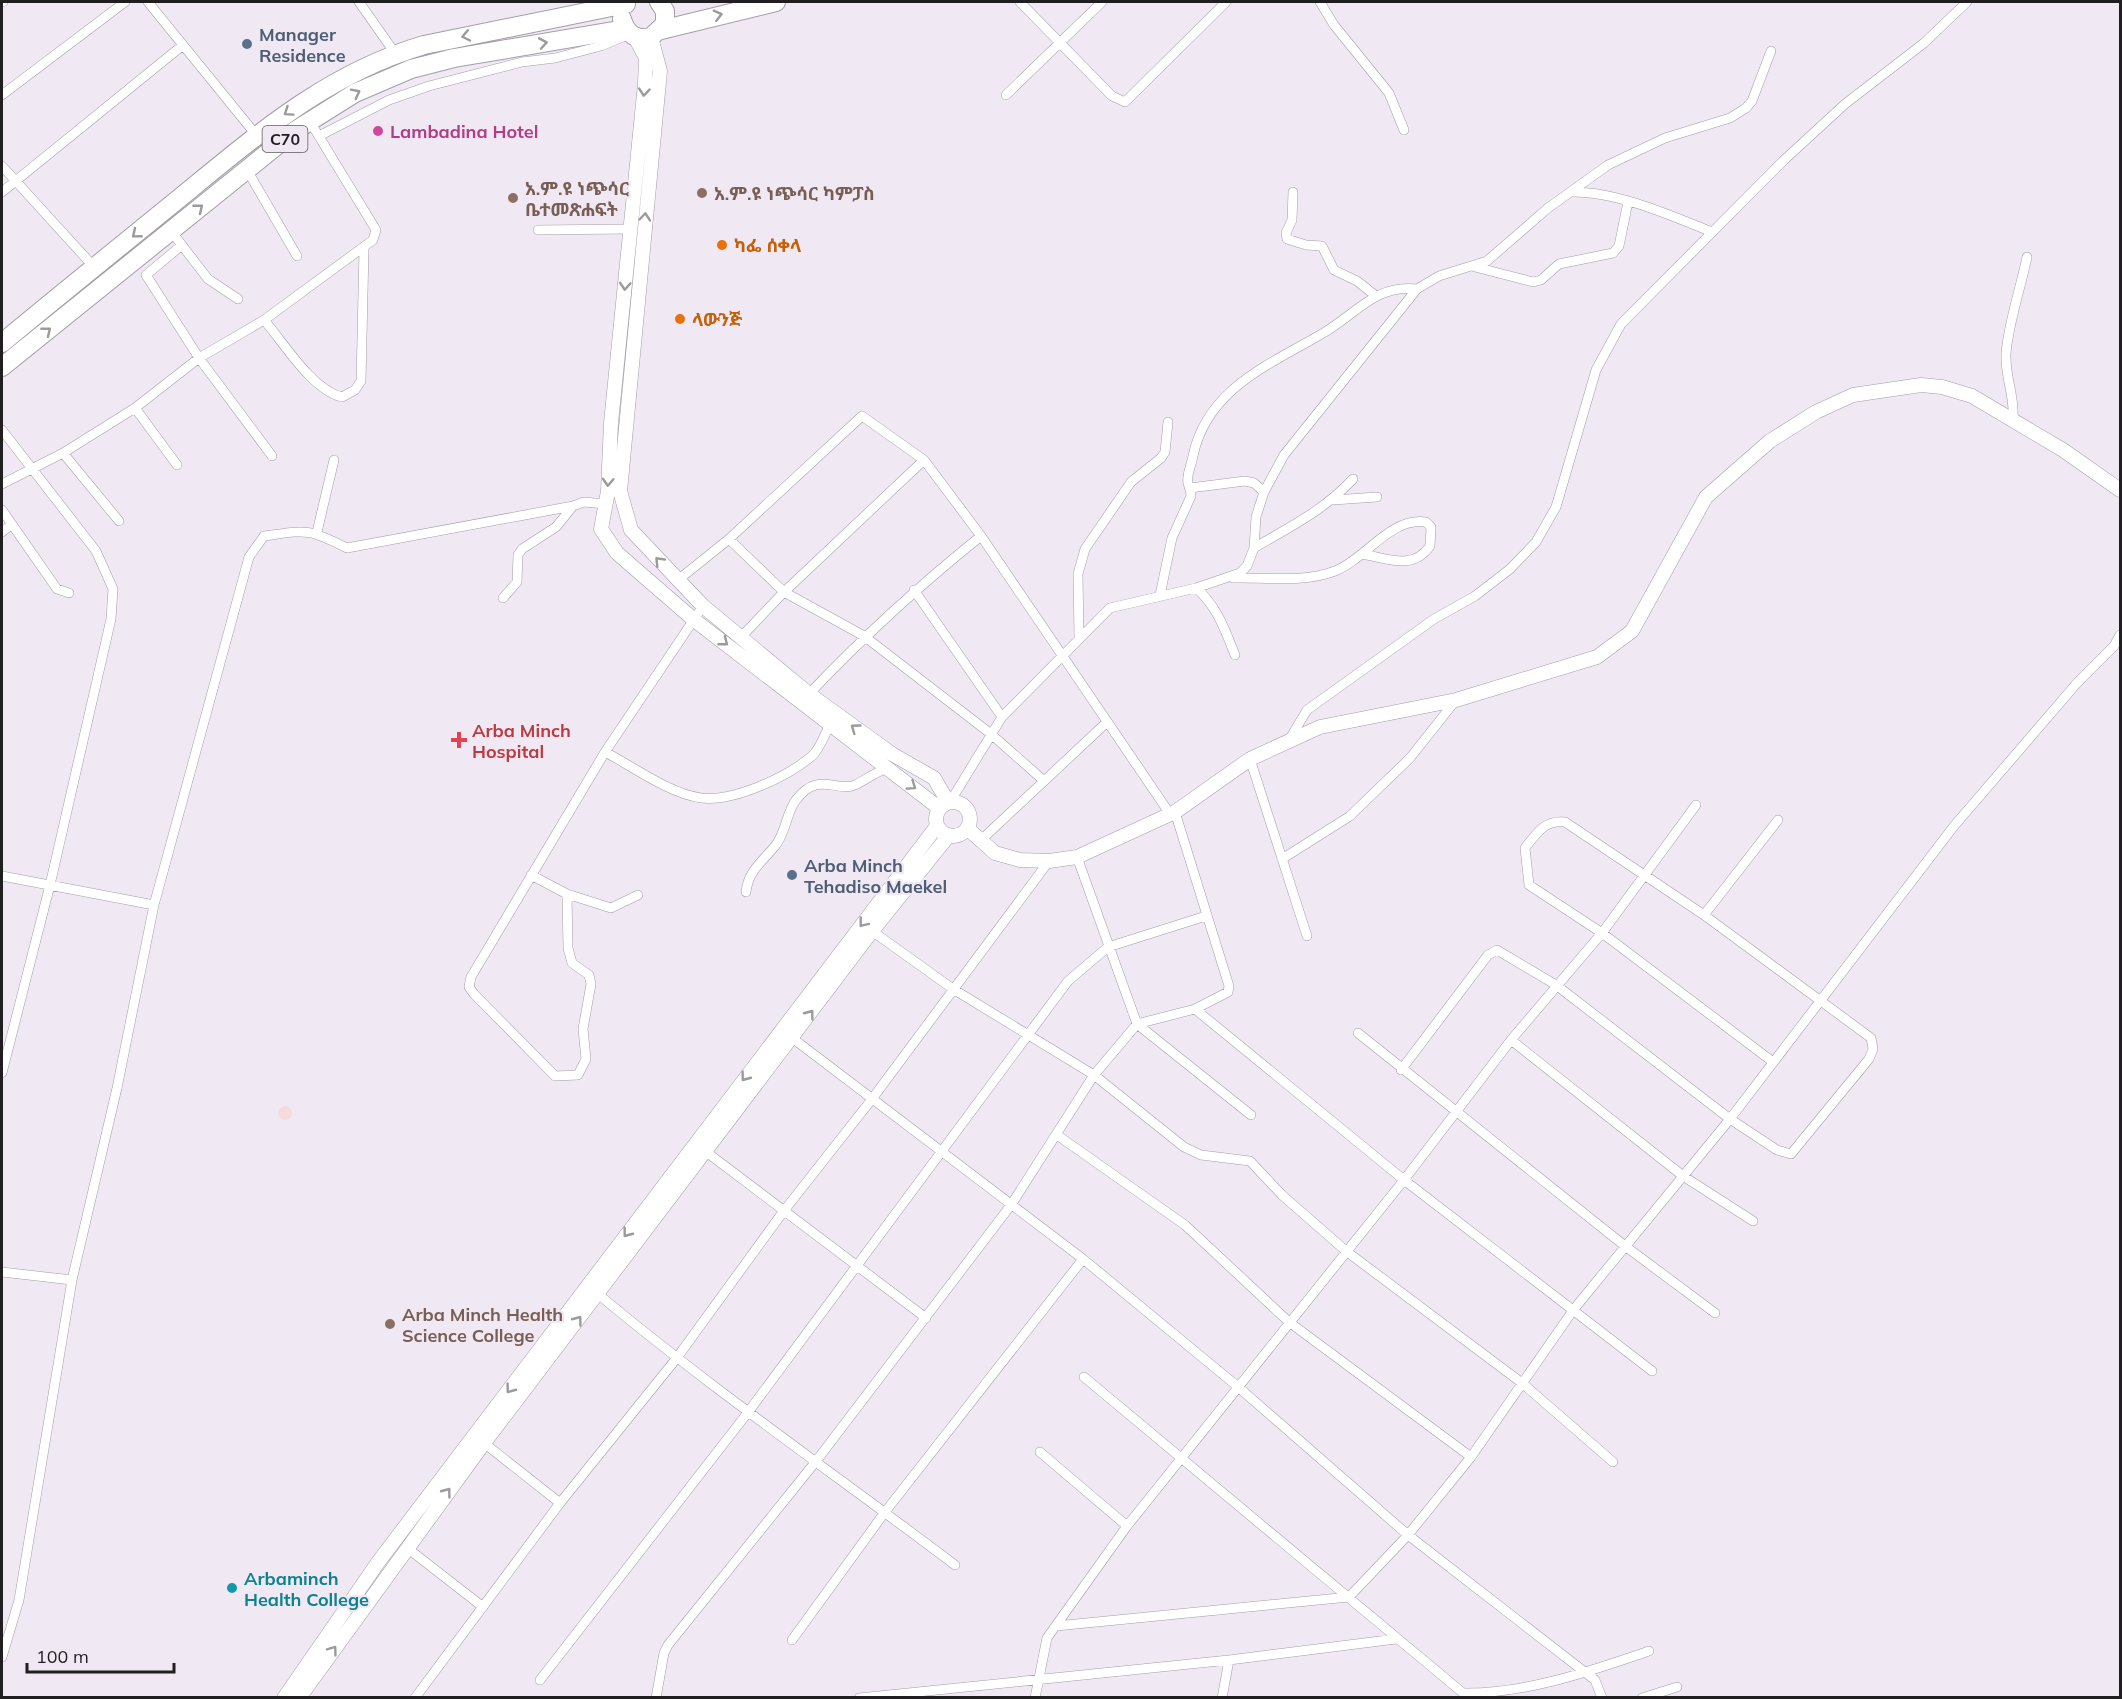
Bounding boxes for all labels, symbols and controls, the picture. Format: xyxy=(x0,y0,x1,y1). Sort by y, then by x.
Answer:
one-way arrow xyxy=(713,10,723,23)
place label: Manager Residence xyxy=(259,23,346,67)
one-way arrow xyxy=(461,29,471,42)
marker: Manager Residence xyxy=(240,37,254,51)
one-way arrow xyxy=(538,37,548,50)
one-way arrow xyxy=(638,88,651,97)
one-way arrow xyxy=(349,89,360,100)
one-way arrow xyxy=(284,105,295,116)
place label: Lambadina Hotel xyxy=(390,120,538,143)
marker: Lambadina Hotel xyxy=(371,124,385,138)
road number: C70 xyxy=(262,126,308,152)
place label: አ.ም.ዩ ነጭሳር ቤተመጽሐፍት xyxy=(525,177,629,221)
place label: አ.ም.ዩ ነጭሳር ካምፓስ xyxy=(714,182,875,205)
marker: አ.ም.ዩ ነጭሳር ካምፓስ xyxy=(695,186,709,200)
marker: አ.ም.ዩ ነጭሳር ቤተመጽሐፍት xyxy=(506,191,520,205)
one-way arrow xyxy=(192,205,203,216)
one-way arrow xyxy=(638,212,651,221)
one-way arrow xyxy=(132,226,143,237)
place label: ካፌ ሰቀላ xyxy=(734,234,802,257)
marker: ካፌ ሰቀላ xyxy=(715,238,729,252)
one-way arrow xyxy=(618,282,631,291)
place label: ላውንጅ xyxy=(692,308,742,331)
marker: ላውንጅ xyxy=(673,312,687,326)
one-way arrow xyxy=(40,327,51,338)
one-way arrow xyxy=(602,477,615,486)
one-way arrow xyxy=(656,557,667,568)
one-way arrow xyxy=(717,634,728,645)
place label: Arba Minch Hospital xyxy=(472,719,571,763)
one-way arrow xyxy=(851,724,862,735)
marker: Arba Minch Hospital xyxy=(450,731,468,749)
one-way arrow xyxy=(905,779,916,790)
place label: Arba Minch Tehadiso Maekel xyxy=(804,854,947,898)
marker: Arba Minch Tehadiso Maekel xyxy=(785,868,799,882)
one-way arrow xyxy=(860,916,871,927)
one-way arrow xyxy=(802,1010,813,1021)
one-way arrow xyxy=(741,1071,752,1082)
one-way arrow xyxy=(623,1226,634,1237)
place label: Arba Minch Health Science College xyxy=(402,1303,563,1347)
one-way arrow xyxy=(571,1316,582,1327)
marker: Arba Minch Health Science College xyxy=(383,1317,397,1331)
one-way arrow xyxy=(506,1382,517,1393)
one-way arrow xyxy=(440,1488,451,1499)
place label: Arbaminch Health College xyxy=(244,1567,369,1611)
marker: Arbaminch Health College xyxy=(225,1581,239,1595)
scale bar xyxy=(27,1636,174,1674)
text: 100 m xyxy=(36,1645,89,1668)
one-way arrow xyxy=(325,1645,336,1656)

